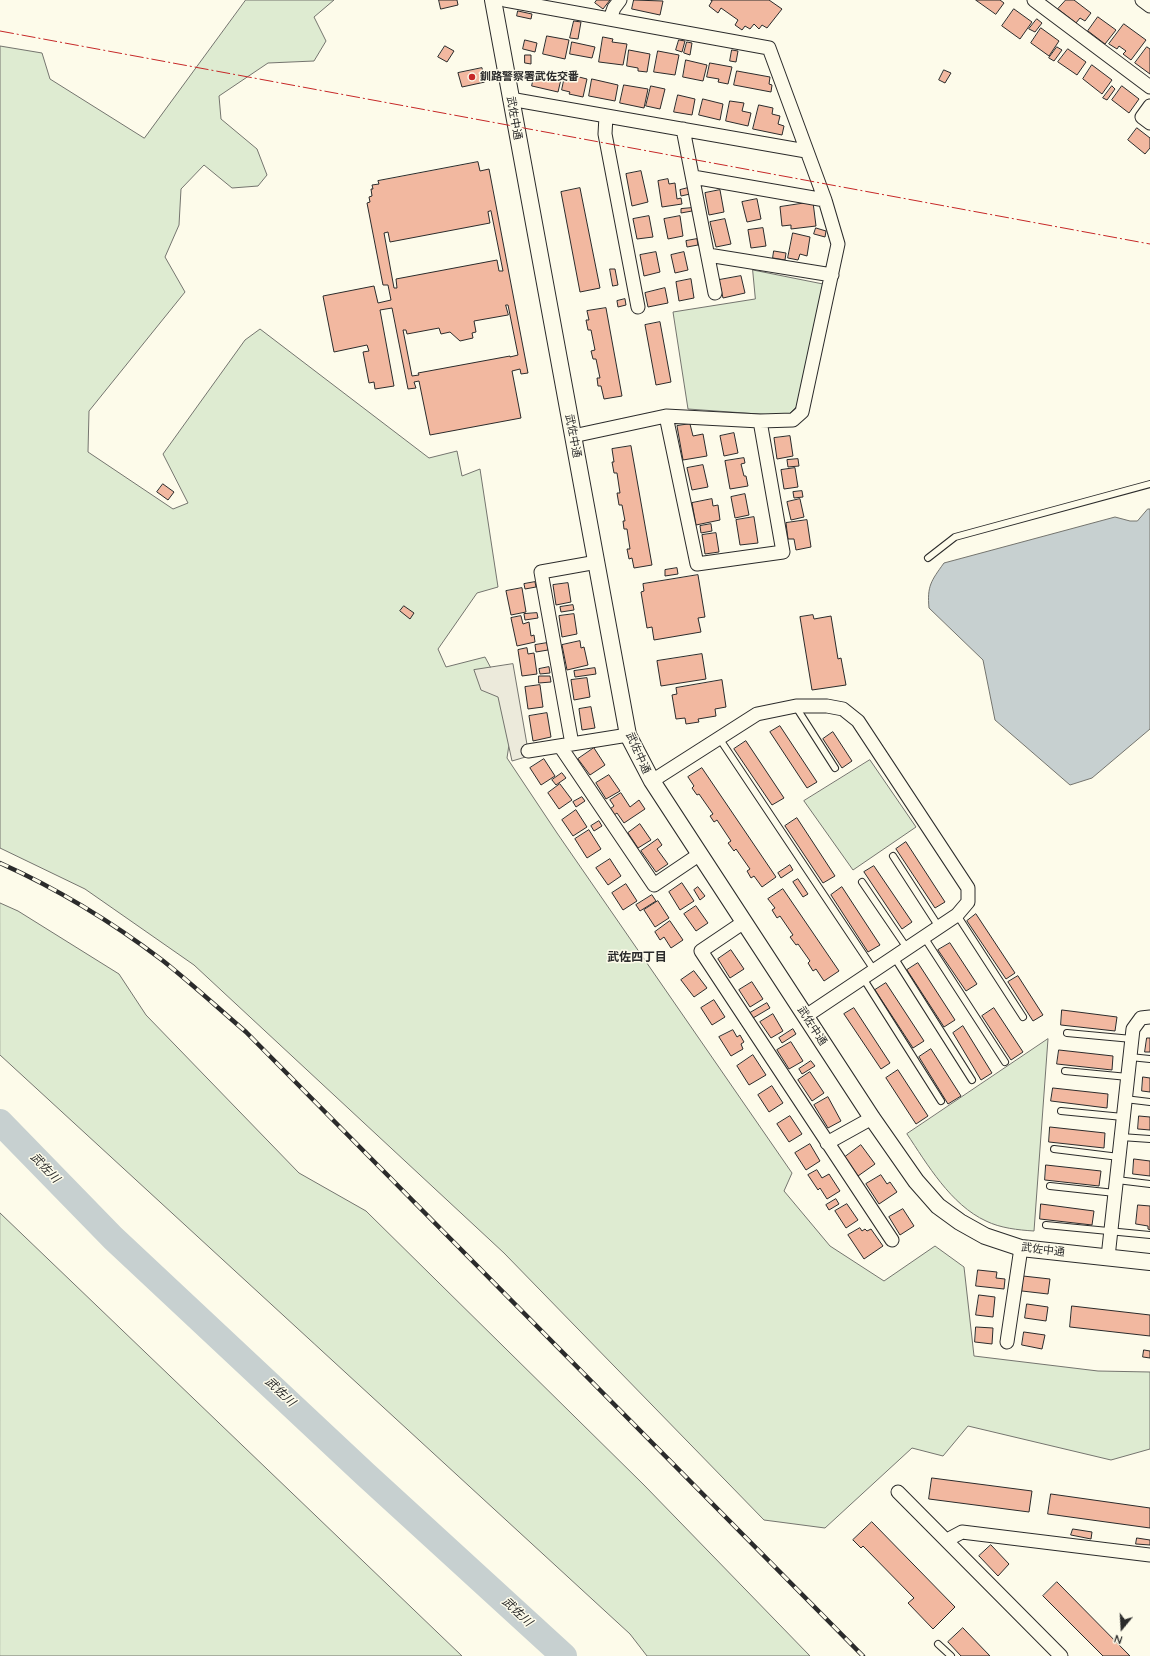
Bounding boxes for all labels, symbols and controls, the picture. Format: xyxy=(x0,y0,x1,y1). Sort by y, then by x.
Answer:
place label: 釧路警察署武佐交番 xyxy=(480,70,579,84)
marker: 釧路警察署武佐交番 xyxy=(467,72,477,82)
street label: 武佐中通 xyxy=(504,95,524,141)
street label: 武佐中通 xyxy=(562,413,584,459)
street label: 武佐中通 xyxy=(623,730,653,776)
district label: 武佐四丁目 xyxy=(607,950,667,964)
street label: 武佐中通 xyxy=(794,1004,830,1048)
water label: 武佐川 xyxy=(27,1150,63,1186)
street label: 武佐中通 xyxy=(1020,1241,1066,1259)
water label: 武佐川 xyxy=(262,1374,298,1410)
water label: 武佐川 xyxy=(499,1594,535,1630)
north arrow xyxy=(1102,1608,1142,1648)
text: N xyxy=(1112,1632,1124,1647)

